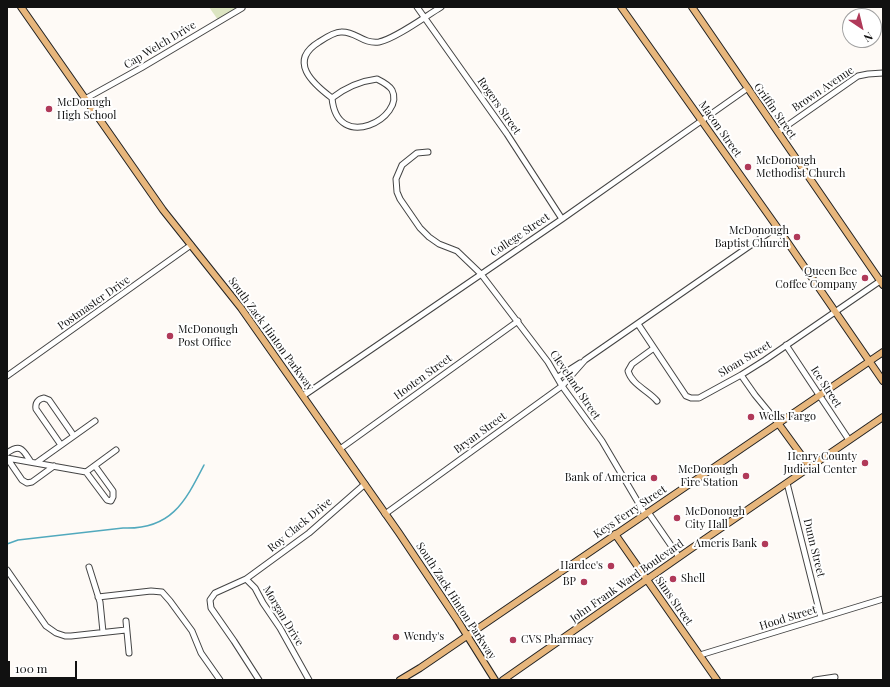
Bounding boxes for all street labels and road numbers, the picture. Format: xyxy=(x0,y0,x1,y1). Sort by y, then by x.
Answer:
street label: Cap Welch Drive xyxy=(122,18,198,72)
street label: Brown Avenue xyxy=(790,64,856,114)
street label: Rogers Street xyxy=(475,75,523,137)
street label: Griffin Street xyxy=(751,81,799,141)
street label: Macon Street xyxy=(696,99,744,159)
street label: College Street xyxy=(488,210,552,260)
street label: Postmaster Drive xyxy=(55,273,133,333)
street label: South Zack Hinton Parkway xyxy=(225,275,317,393)
street label: Sloan Street xyxy=(716,338,774,380)
street label: Cleveland Street xyxy=(547,348,603,422)
street label: Hooten Street xyxy=(391,352,455,402)
street label: Ice Street xyxy=(808,364,844,410)
street label: Bryan Street xyxy=(451,410,509,456)
street label: Keys Ferry Street xyxy=(591,483,669,541)
street label: Roy Clack Drive xyxy=(265,495,335,555)
street label: Dunn Street xyxy=(800,517,828,579)
street label: John Frank Ward Boulevard xyxy=(568,537,686,625)
street label: South Zack Hinton Parkway xyxy=(413,540,499,662)
street label: Sims Street xyxy=(652,574,696,628)
street label: Morgan Drive xyxy=(260,584,306,648)
street label: Hood Street xyxy=(758,603,818,633)

